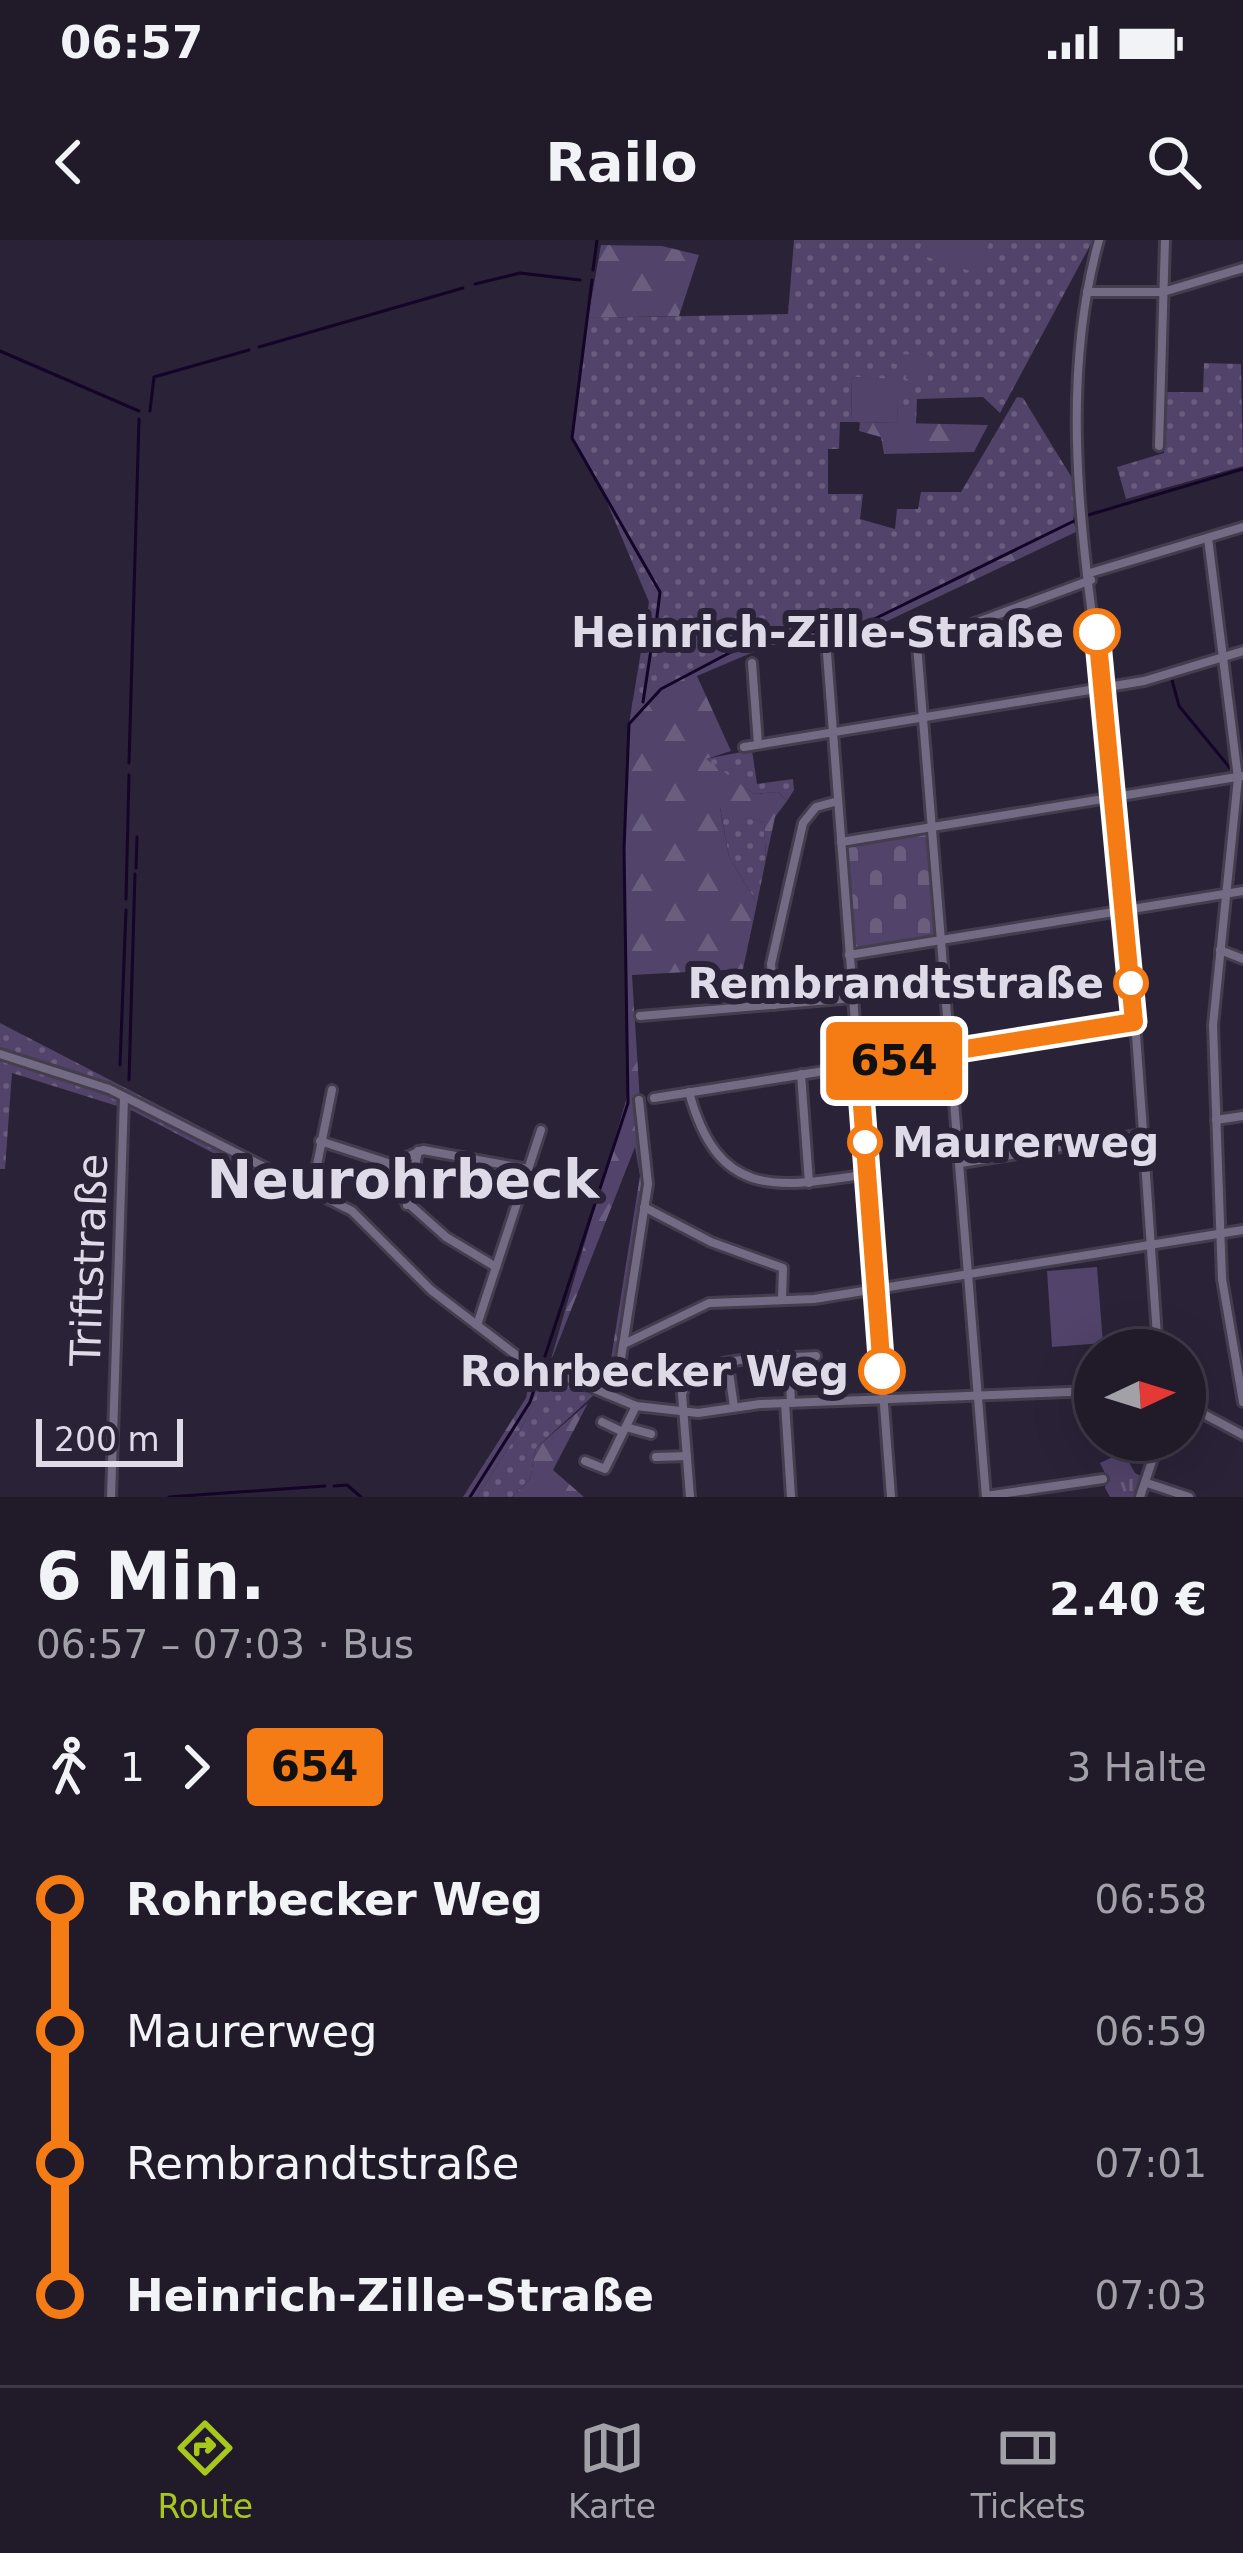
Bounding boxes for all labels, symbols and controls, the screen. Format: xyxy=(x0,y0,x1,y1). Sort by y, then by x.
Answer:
text: 06:57 xyxy=(60,16,203,69)
icon: back xyxy=(36,129,102,195)
icon: search xyxy=(1141,129,1207,195)
text: Railo xyxy=(545,131,698,194)
place label: Heinrich-Zille-Straße xyxy=(571,608,1064,657)
marker: Heinrich-Zille-Straße xyxy=(1075,610,1119,654)
place label: Rembrandtstraße xyxy=(687,959,1104,1008)
marker: Rembrandtstraße xyxy=(1115,967,1147,999)
line badge: 654 xyxy=(825,1022,963,1100)
text: 654 xyxy=(850,1036,938,1085)
place label: Maurerweg xyxy=(892,1118,1159,1167)
marker: Maurerweg xyxy=(849,1126,881,1158)
district label: Neurohrbeck xyxy=(207,1148,600,1211)
street label: Triftstraße xyxy=(61,1153,117,1368)
north arrow xyxy=(1074,1329,1206,1461)
map controls xyxy=(1074,1329,1206,1461)
place label: Rohrbecker Weg xyxy=(460,1347,849,1396)
marker: Rohrbecker Weg xyxy=(860,1349,904,1393)
scale bar xyxy=(36,1413,183,1466)
text: 200 m xyxy=(54,1420,160,1459)
text: 6 Min. xyxy=(36,1538,265,1615)
text: 2.40 € xyxy=(1049,1573,1207,1626)
text: 06:57 – 07:03 · Bus xyxy=(36,1622,414,1667)
icon: walk xyxy=(36,1734,102,1800)
icon: forward xyxy=(163,1734,229,1800)
text: 654 xyxy=(271,1742,359,1791)
text: 1 xyxy=(120,1745,145,1790)
text: 3 Halte xyxy=(1066,1745,1207,1790)
text: Rohrbecker Weg xyxy=(126,1873,543,1926)
text: 06:58 xyxy=(1095,1877,1207,1922)
text: Maurerweg xyxy=(126,2005,378,2058)
text: 06:59 xyxy=(1095,2009,1207,2054)
text: Rembrandtstraße xyxy=(126,2137,519,2190)
text: 07:01 xyxy=(1095,2141,1207,2186)
text: Heinrich-Zille-Straße xyxy=(126,2269,654,2322)
text: 07:03 xyxy=(1095,2273,1207,2318)
tab: Route xyxy=(157,2415,253,2526)
tab: Karte xyxy=(568,2415,656,2526)
tab: Tickets xyxy=(971,2415,1086,2526)

